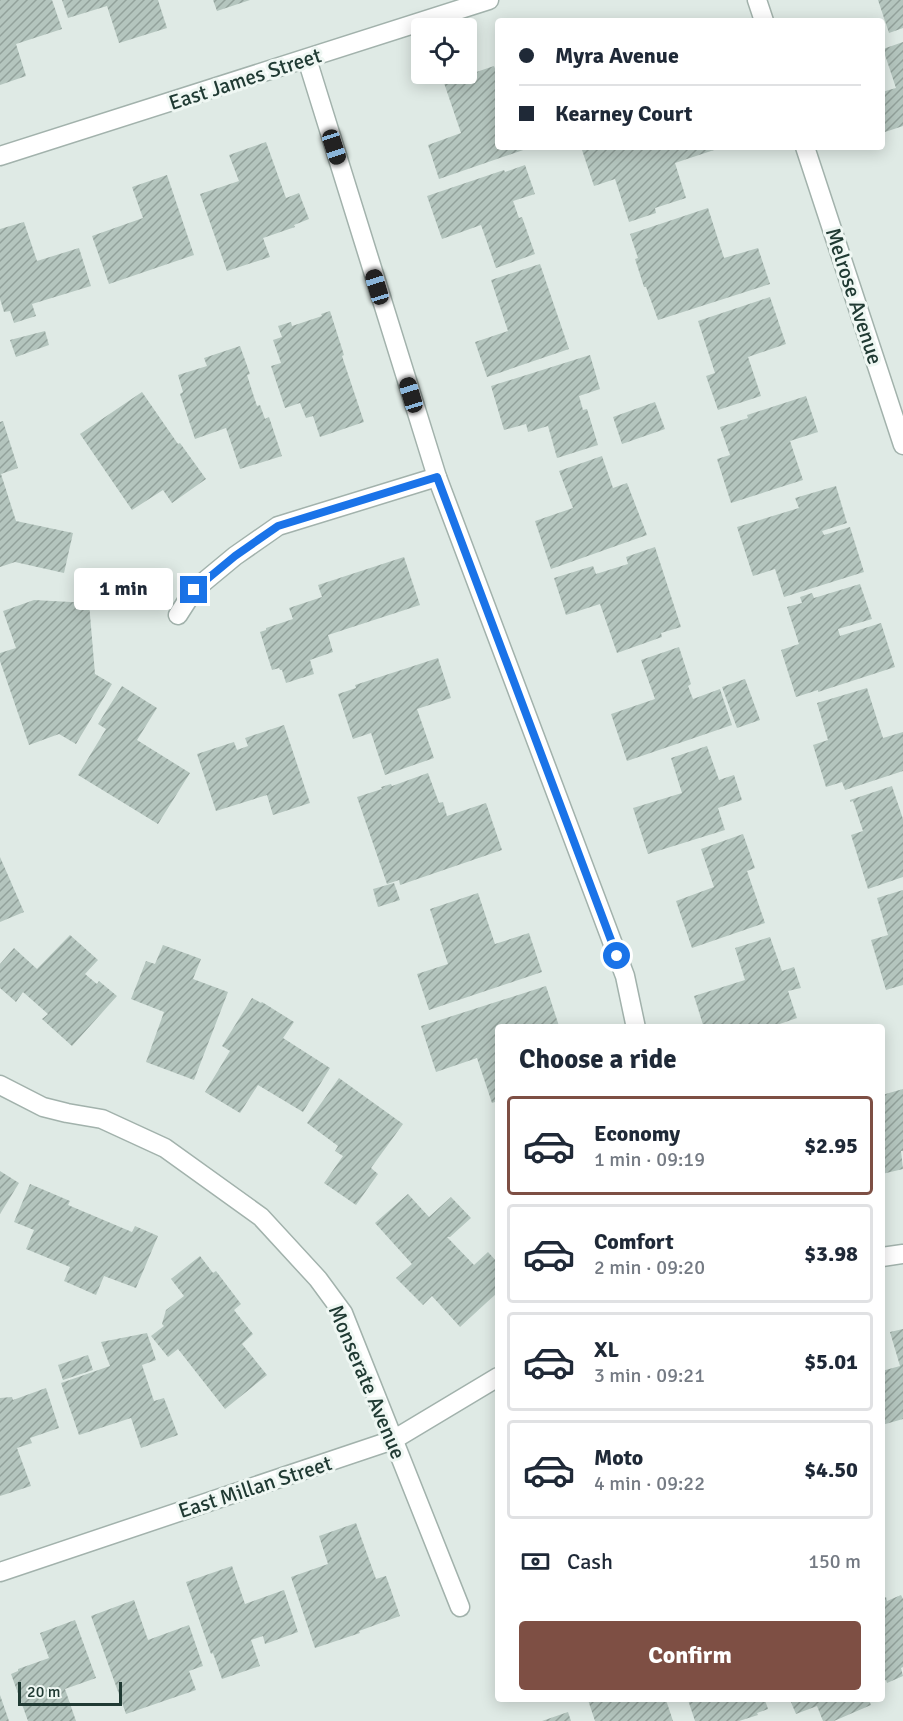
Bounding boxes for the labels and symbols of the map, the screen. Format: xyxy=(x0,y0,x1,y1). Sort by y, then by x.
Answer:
street label: East James Street xyxy=(165,42,325,116)
car xyxy=(320,127,348,167)
street label: Melrose Avenue xyxy=(820,225,888,367)
car xyxy=(363,267,391,307)
car xyxy=(397,375,425,415)
callout: 1 min xyxy=(74,569,173,611)
route end xyxy=(180,576,207,603)
route start xyxy=(603,942,630,969)
street label: Monserate Avenue xyxy=(323,1301,411,1463)
street label: East Millan Street xyxy=(175,1450,335,1524)
scale bar xyxy=(18,1679,122,1706)

